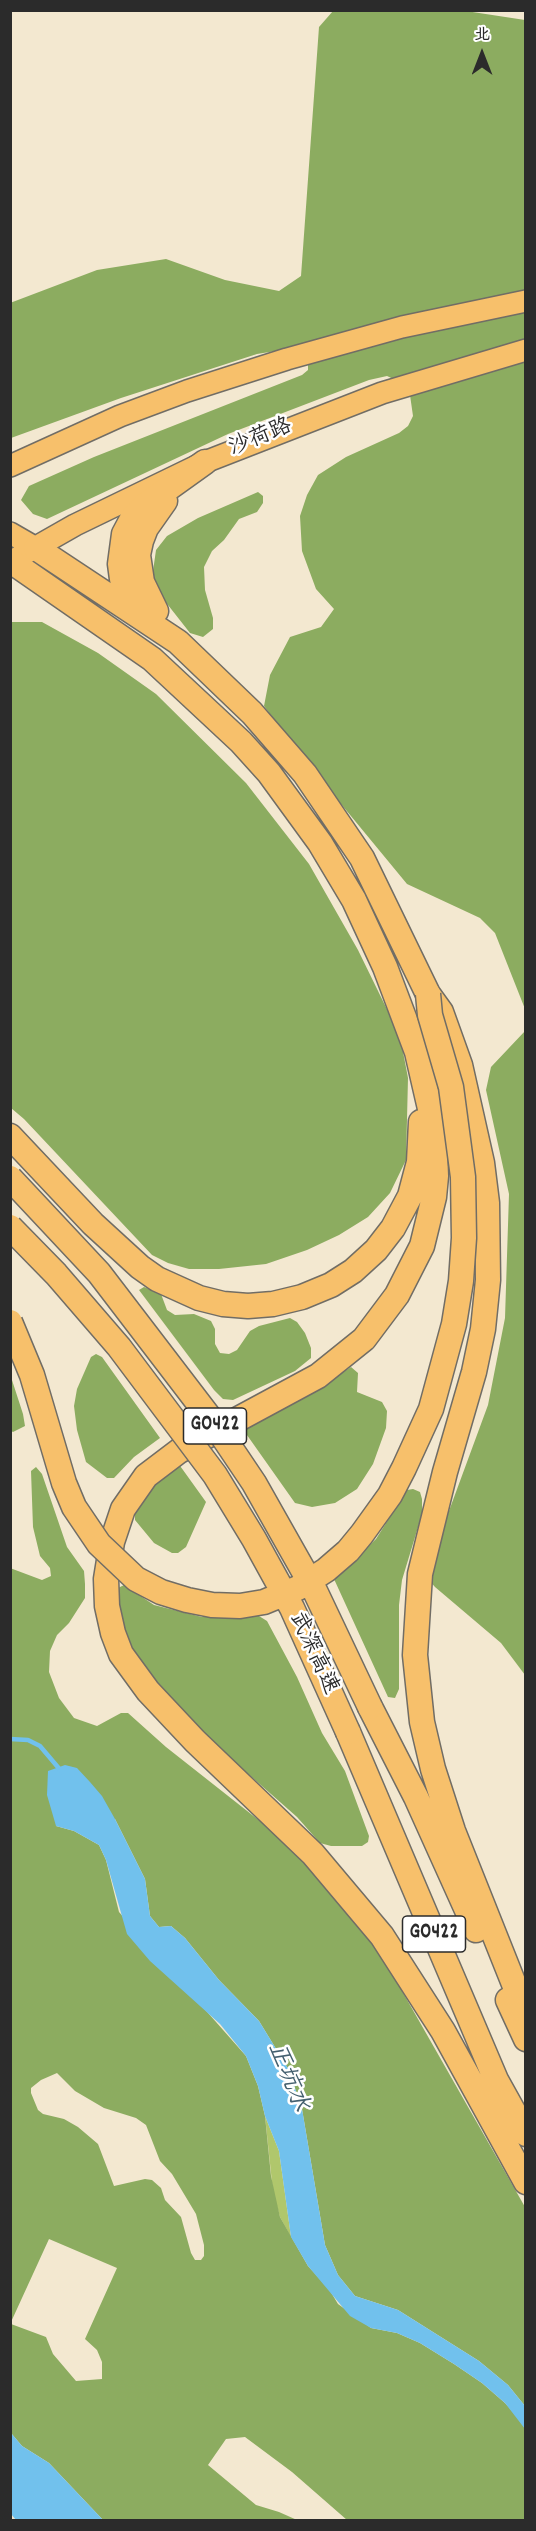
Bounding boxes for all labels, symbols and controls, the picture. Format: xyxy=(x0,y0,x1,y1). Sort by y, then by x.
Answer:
north arrow xyxy=(452,24,512,84)
text: 北 xyxy=(474,24,490,47)
street label: 沙荷路 xyxy=(225,414,297,464)
road number: G0422 xyxy=(184,1408,246,1444)
street label: 武深高速 xyxy=(281,1609,343,1699)
road number: G0422 xyxy=(402,1916,466,1952)
water label: 正坑水 xyxy=(259,2039,313,2117)

